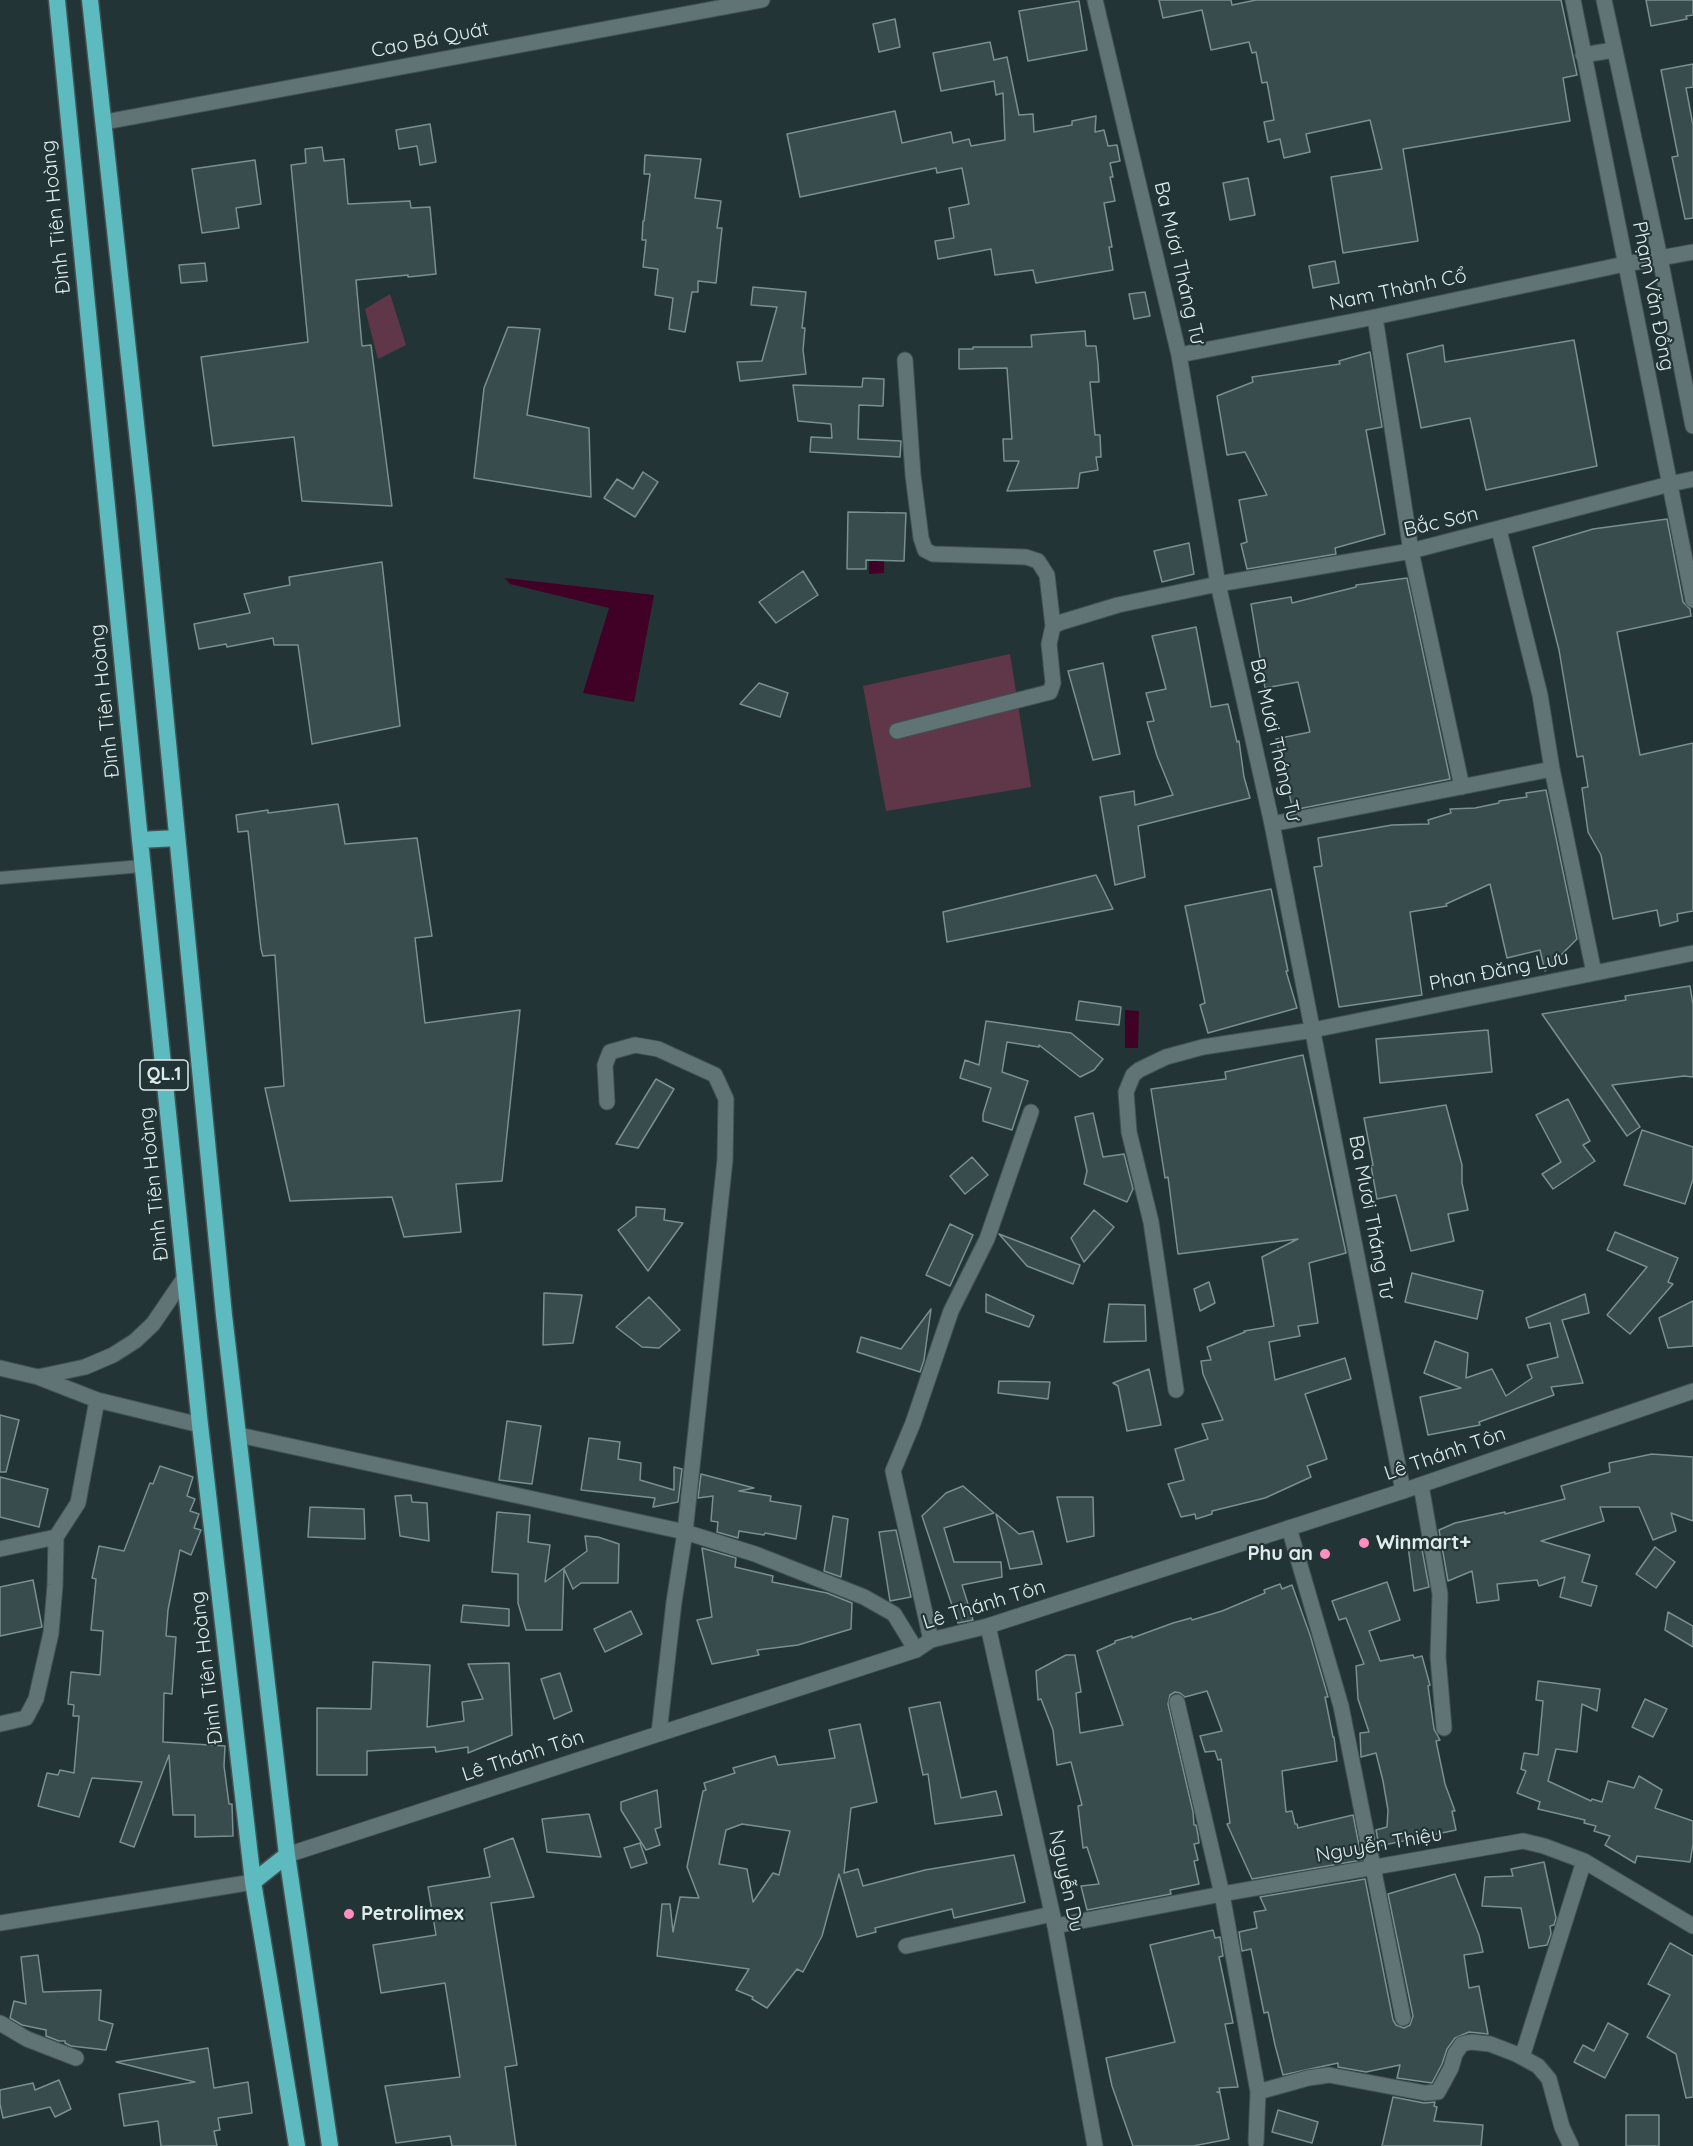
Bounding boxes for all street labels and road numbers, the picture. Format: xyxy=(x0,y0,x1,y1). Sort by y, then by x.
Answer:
street label: Cao Bá Quát xyxy=(369,17,491,63)
street label: Đinh Tiên Hoàng xyxy=(36,139,76,295)
street label: Ba Mươi Tháng Tư xyxy=(1149,179,1209,347)
street label: Phạm Văn Đồng xyxy=(1627,219,1679,373)
street label: Nam Thành Cổ xyxy=(1327,264,1469,316)
street label: Bắc Sơn xyxy=(1401,502,1481,542)
street label: Đinh Tiên Hoàng xyxy=(85,623,125,779)
street label: Ba Mươi Tháng Tư xyxy=(1245,656,1305,824)
street label: Phan Đăng Lưu xyxy=(1427,946,1571,996)
road number: QL.1 xyxy=(140,1060,188,1090)
street label: Đinh Tiên Hoàng xyxy=(134,1106,174,1262)
street label: Ba Mươi Tháng Tư xyxy=(1343,1133,1399,1301)
street label: Lê Thánh Tôn xyxy=(1381,1422,1509,1486)
street label: Lê Thánh Tôn xyxy=(920,1575,1048,1635)
street label: Đinh Tiên Hoàng xyxy=(186,1590,228,1746)
street label: Lê Thánh Tôn xyxy=(459,1725,587,1787)
street label: Nguyễn Thiệu xyxy=(1314,1822,1444,1868)
street label: Nguyễn Du xyxy=(1043,1828,1089,1934)

